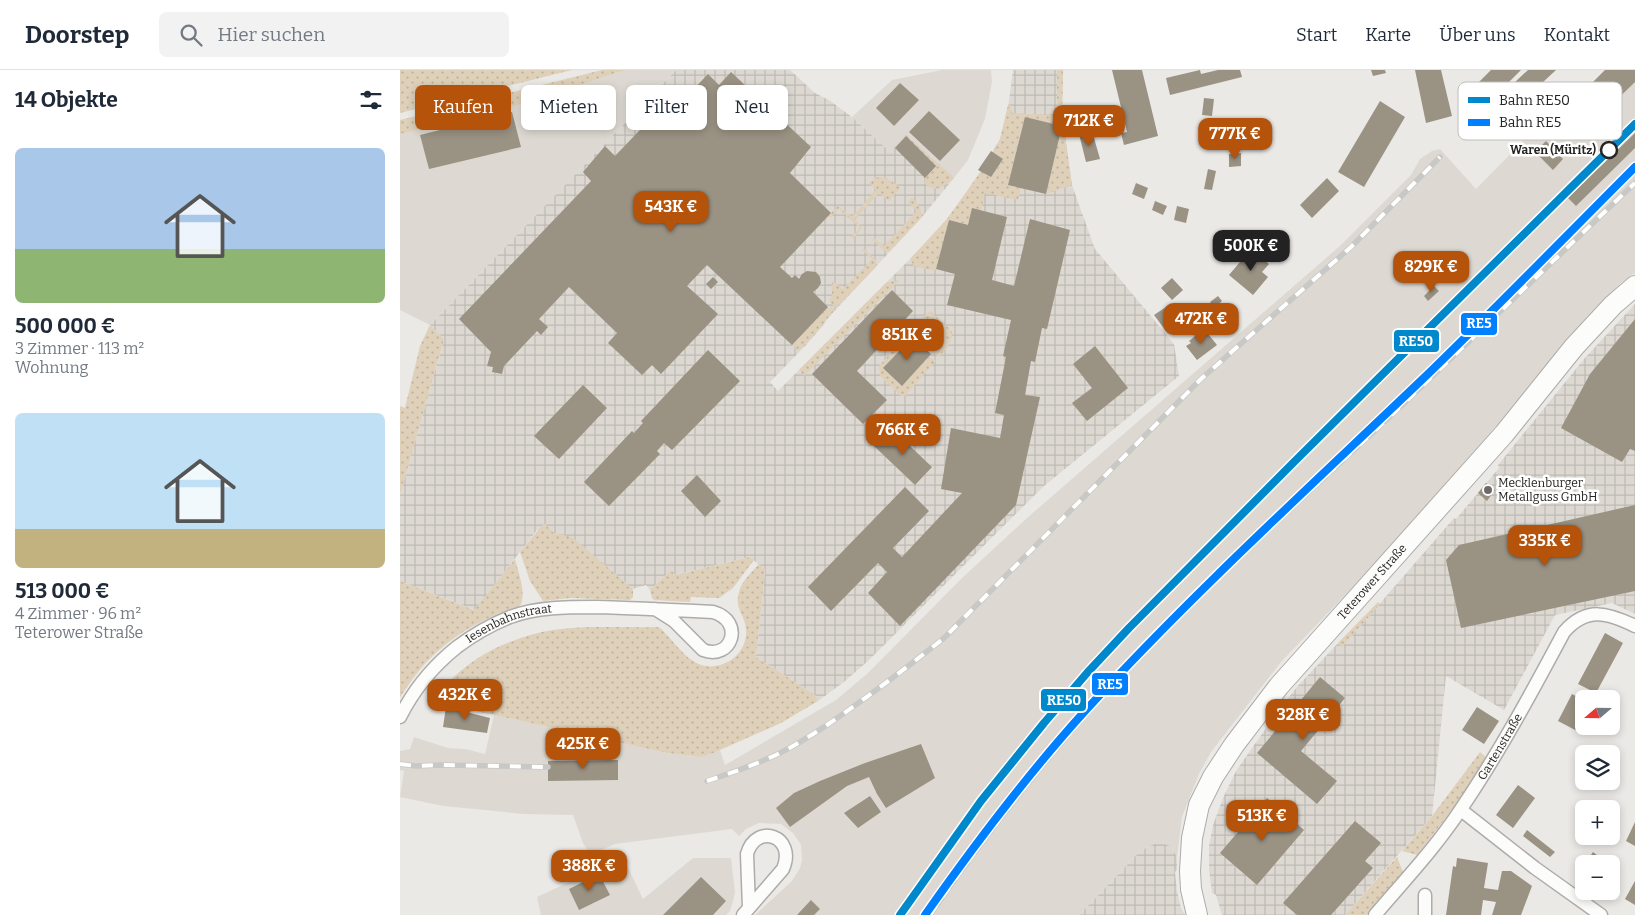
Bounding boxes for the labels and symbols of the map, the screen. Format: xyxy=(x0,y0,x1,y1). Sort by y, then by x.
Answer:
legend xyxy=(1458,82,1622,140)
text: Bahn RE50 xyxy=(1499,92,1570,109)
pin: 712K € xyxy=(1048,104,1130,147)
text: Bahn RE5 xyxy=(1499,114,1561,131)
pin: 777K € xyxy=(1194,118,1276,160)
marker: Waren (Müritz) xyxy=(1600,141,1618,159)
place label: Waren (Müritz) xyxy=(1510,142,1596,157)
pin: 543K € xyxy=(630,190,712,233)
pin: 500K € xyxy=(1210,230,1292,272)
pin: 829K € xyxy=(1390,250,1472,293)
pin: 472K € xyxy=(1160,302,1242,345)
line badge: RE5 xyxy=(1460,312,1498,336)
text: RE5 xyxy=(1466,315,1492,332)
pin: 851K € xyxy=(866,318,948,361)
line badge: RE50 xyxy=(1393,329,1440,353)
text: RE50 xyxy=(1399,333,1433,350)
pin: 766K € xyxy=(862,414,944,456)
place label: Mecklenburger Metallguss GmbH xyxy=(1498,476,1598,504)
marker: Mecklenburger Metallguss GmbH xyxy=(1482,484,1494,496)
pin: 335K € xyxy=(1504,524,1586,567)
street label: Teterower Straße xyxy=(1335,541,1409,622)
street label: Iesenbahnstraat xyxy=(463,601,553,646)
line badge: RE5 xyxy=(1091,672,1129,696)
text: RE5 xyxy=(1097,676,1123,693)
pin: 432K € xyxy=(424,678,506,721)
line badge: RE50 xyxy=(1040,688,1087,712)
north arrow xyxy=(1575,690,1620,735)
text: RE50 xyxy=(1047,692,1081,709)
pin: 328K € xyxy=(1262,698,1344,741)
street label: Gartenstraße xyxy=(1475,711,1525,783)
pin: 425K € xyxy=(542,728,624,770)
pin: 513K € xyxy=(1221,800,1303,842)
pin: 388K € xyxy=(548,850,630,892)

